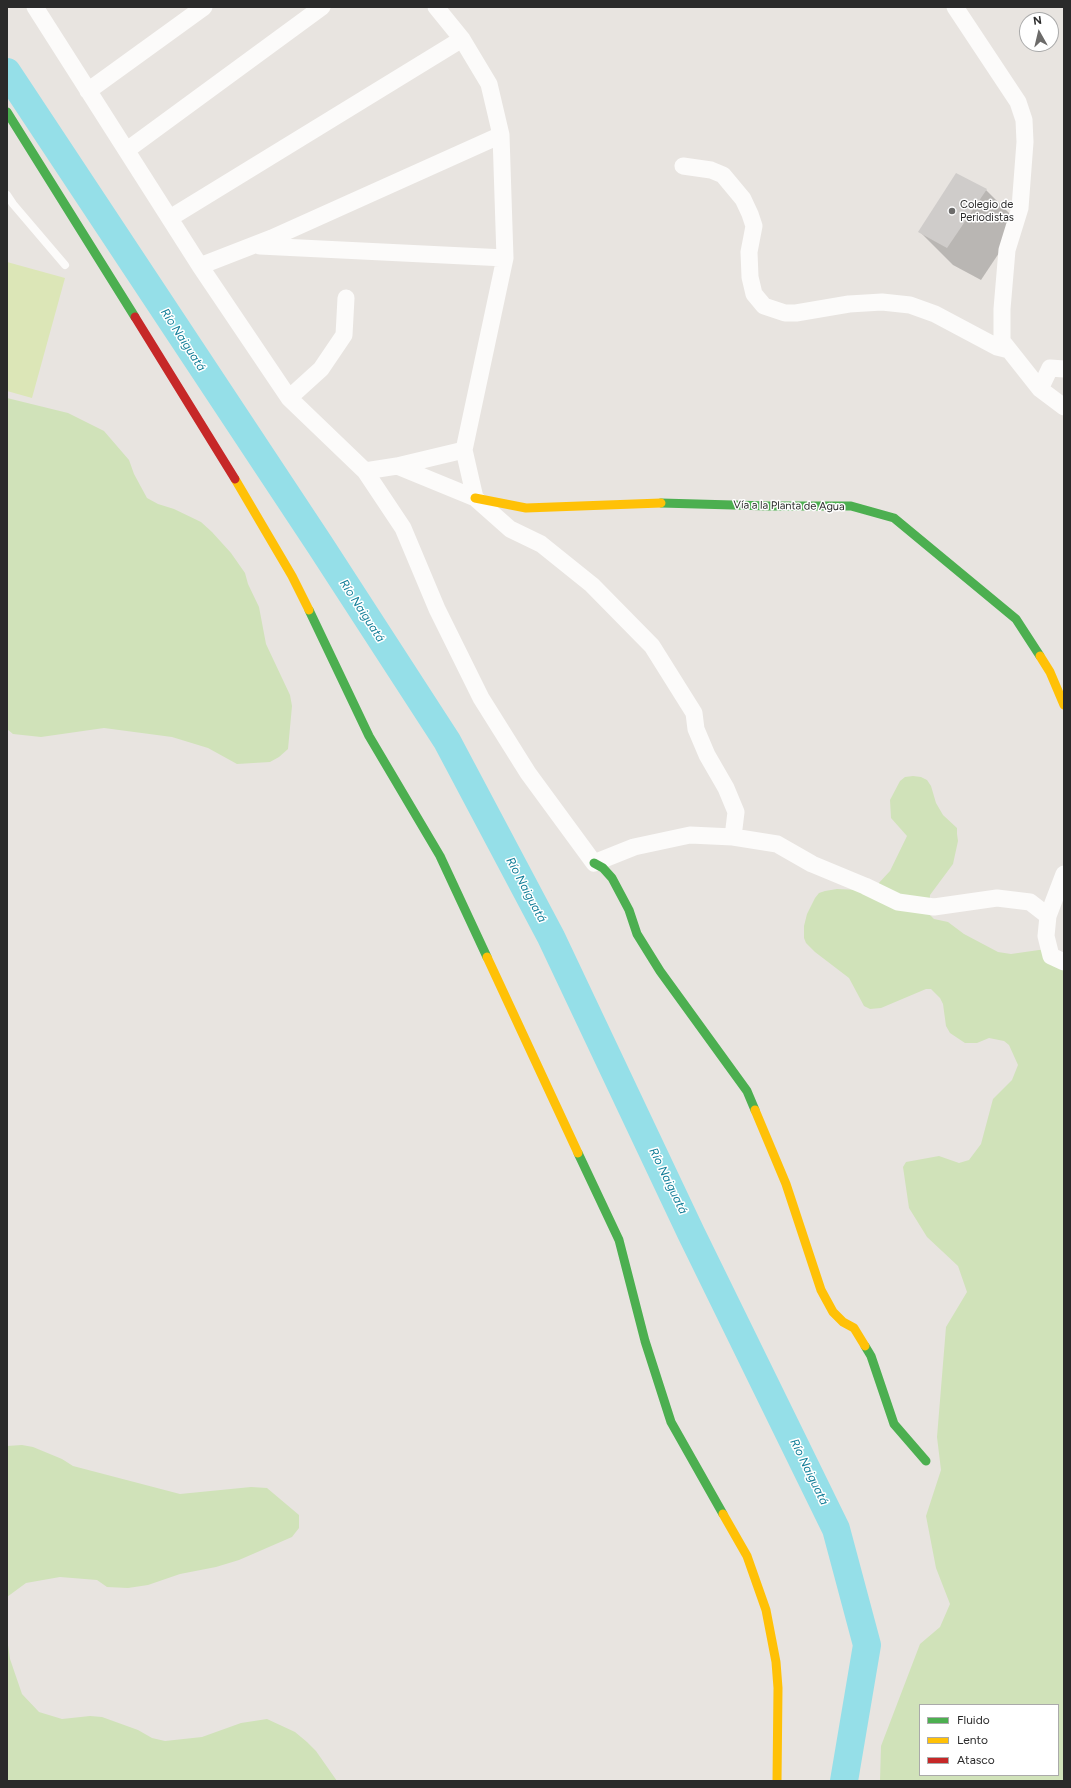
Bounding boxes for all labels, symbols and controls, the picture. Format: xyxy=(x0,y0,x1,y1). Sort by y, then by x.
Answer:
north arrow xyxy=(1019,12,1059,52)
text: N xyxy=(1032,14,1043,28)
place label: Colegio de Periodistas xyxy=(960,198,1014,224)
marker: Colegio de Periodistas xyxy=(947,206,957,216)
water label: Río Naiguatá xyxy=(157,306,209,374)
street label: Vía a la Planta de Agua xyxy=(733,498,845,514)
water label: Río Naiguatá xyxy=(336,577,388,645)
water label: Río Naiguatá xyxy=(503,855,549,925)
water label: Río Naiguatá xyxy=(646,1146,690,1216)
water label: Río Naiguatá xyxy=(787,1437,831,1507)
legend xyxy=(919,1704,1059,1776)
text: Fluido xyxy=(957,1713,990,1727)
text: Lento xyxy=(957,1733,988,1747)
text: Atasco xyxy=(957,1753,995,1767)

